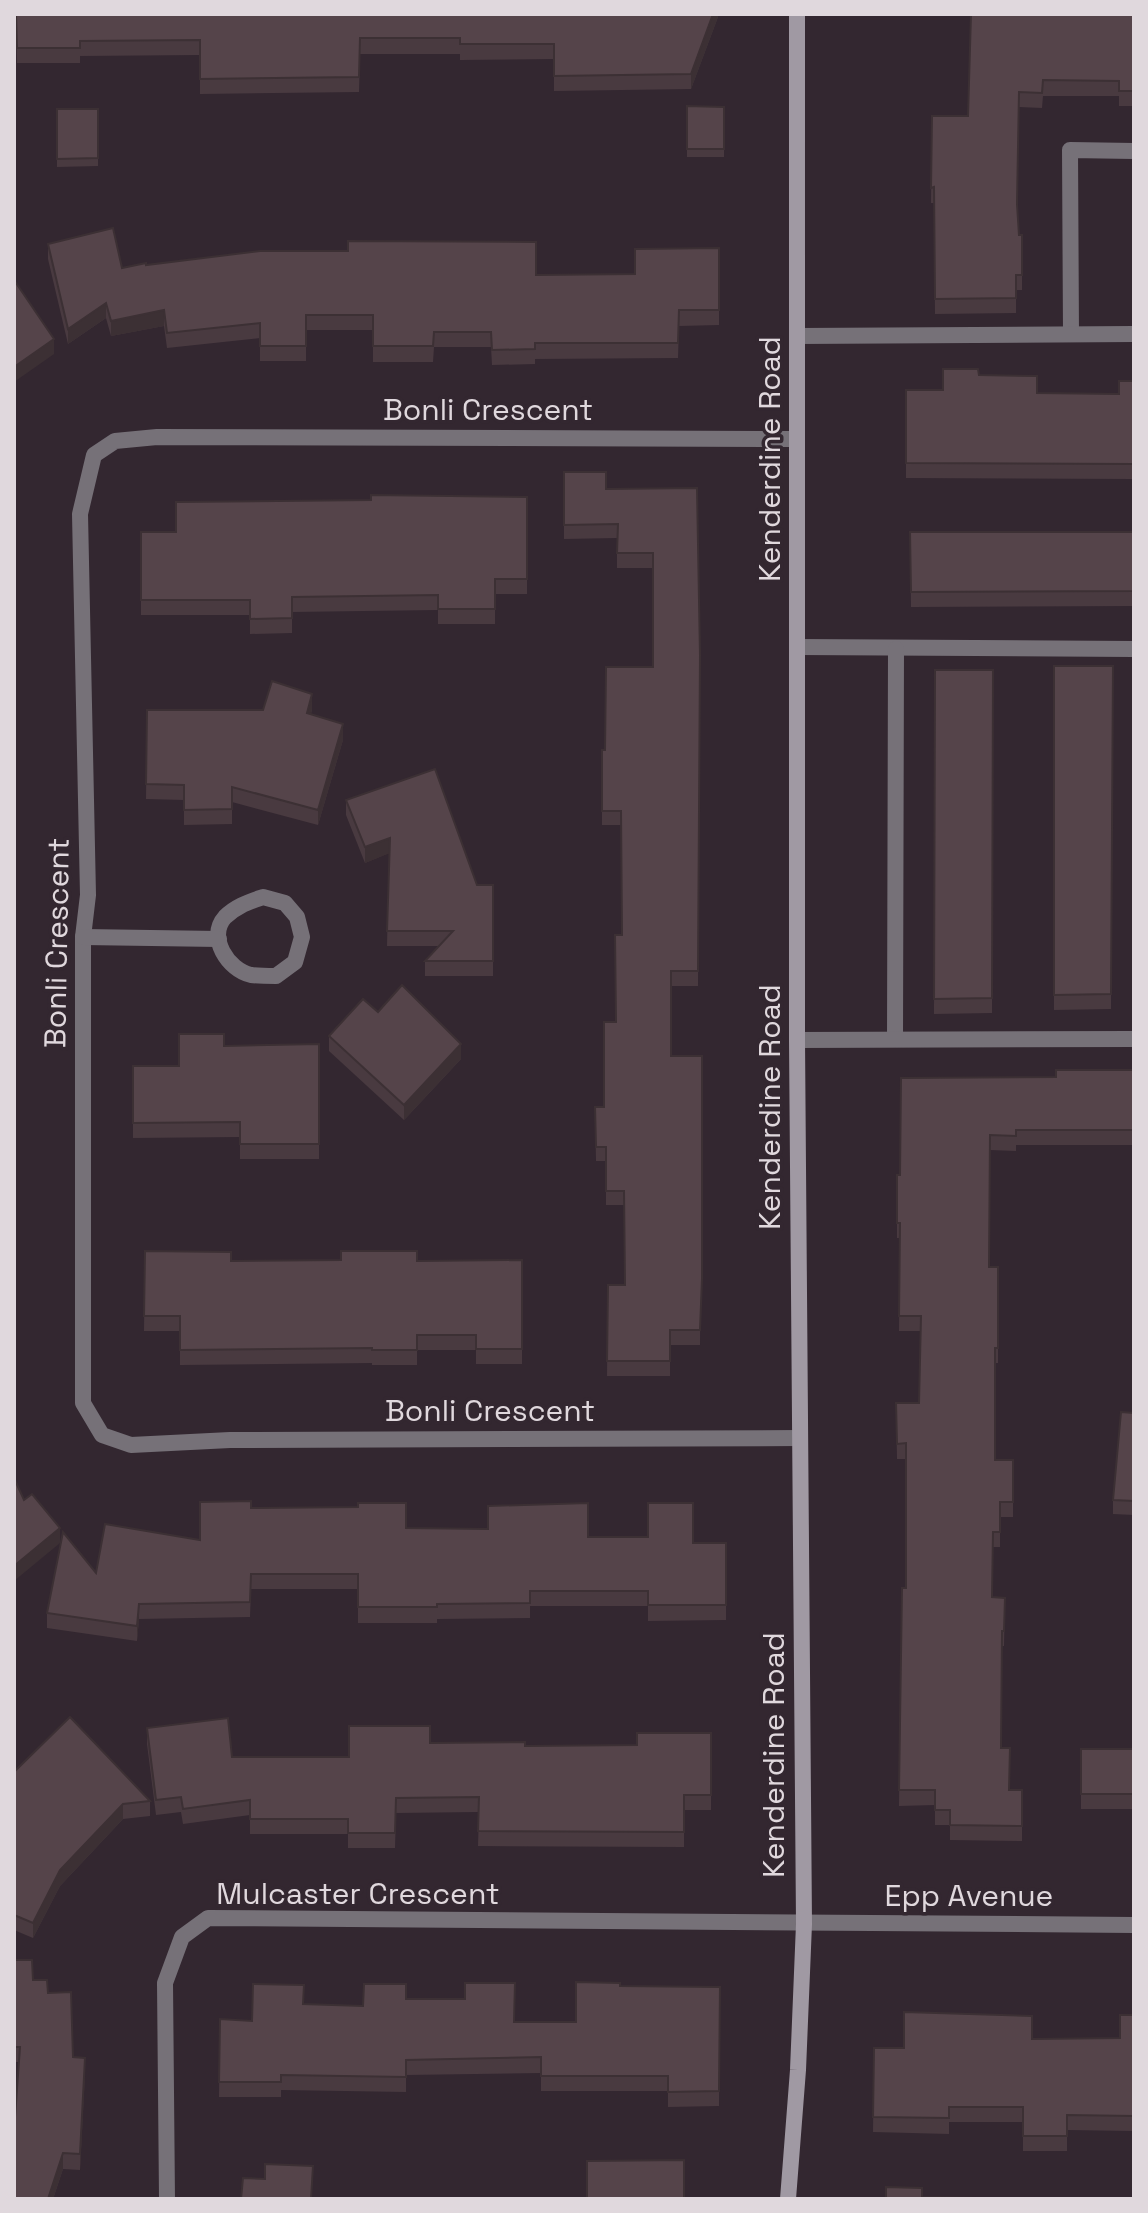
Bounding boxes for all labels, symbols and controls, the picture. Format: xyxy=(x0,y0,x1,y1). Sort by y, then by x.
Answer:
street label: Kenderdine Road xyxy=(750,336,789,582)
street label: Bonli Crescent xyxy=(383,390,593,429)
street label: Bonli Crescent xyxy=(35,838,78,1048)
street label: Kenderdine Road xyxy=(750,984,789,1230)
street label: Bonli Crescent xyxy=(385,1391,595,1430)
street label: Kenderdine Road xyxy=(754,1632,793,1878)
street label: Mulcaster Crescent xyxy=(216,1874,500,1913)
street label: Epp Avenue xyxy=(885,1876,1053,1915)

